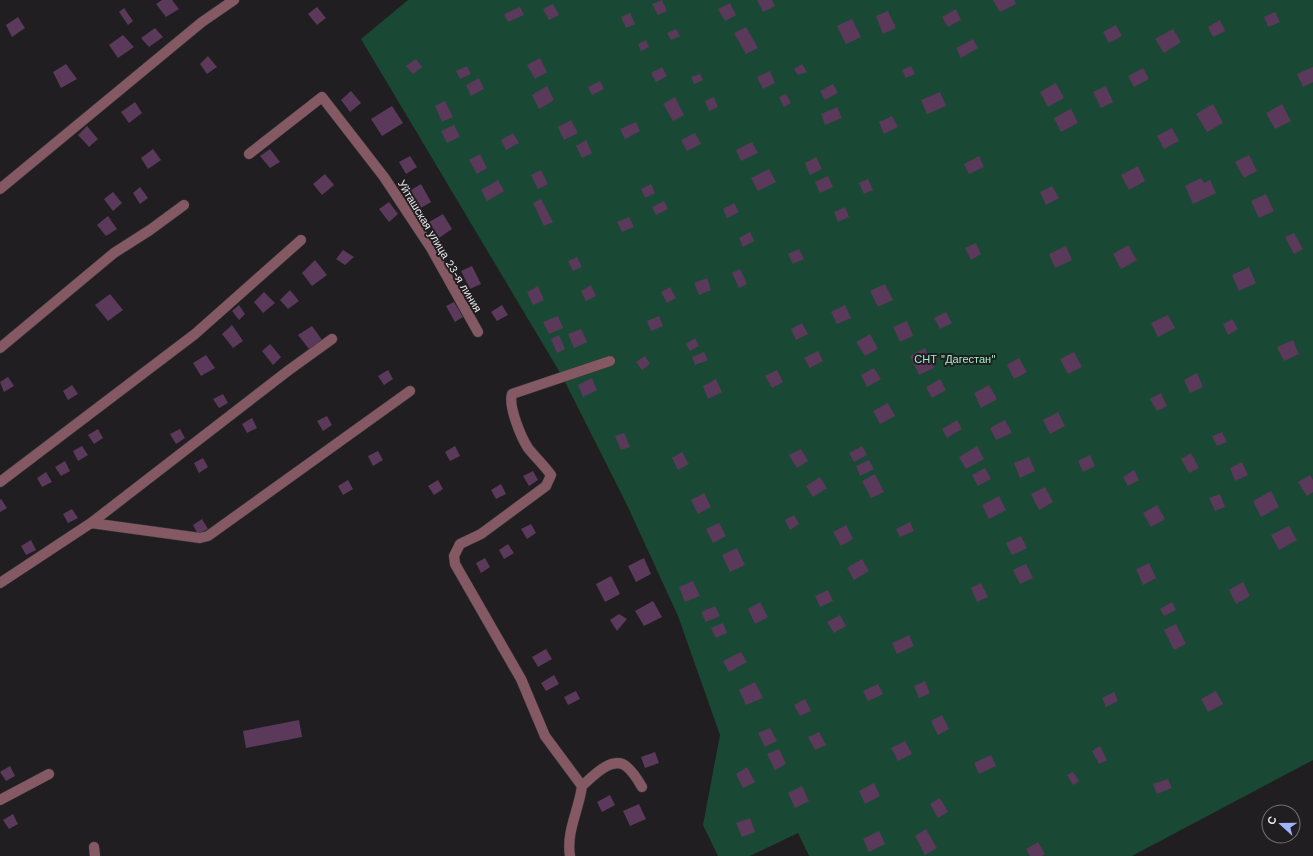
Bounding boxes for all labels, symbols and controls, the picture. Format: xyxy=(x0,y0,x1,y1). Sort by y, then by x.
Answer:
street label: Уйташская улица 23-я линия xyxy=(395,178,484,315)
park label: СНТ "Дагестан" xyxy=(914,353,996,366)
north arrow xyxy=(1261,804,1301,844)
text: С xyxy=(1265,815,1280,827)

